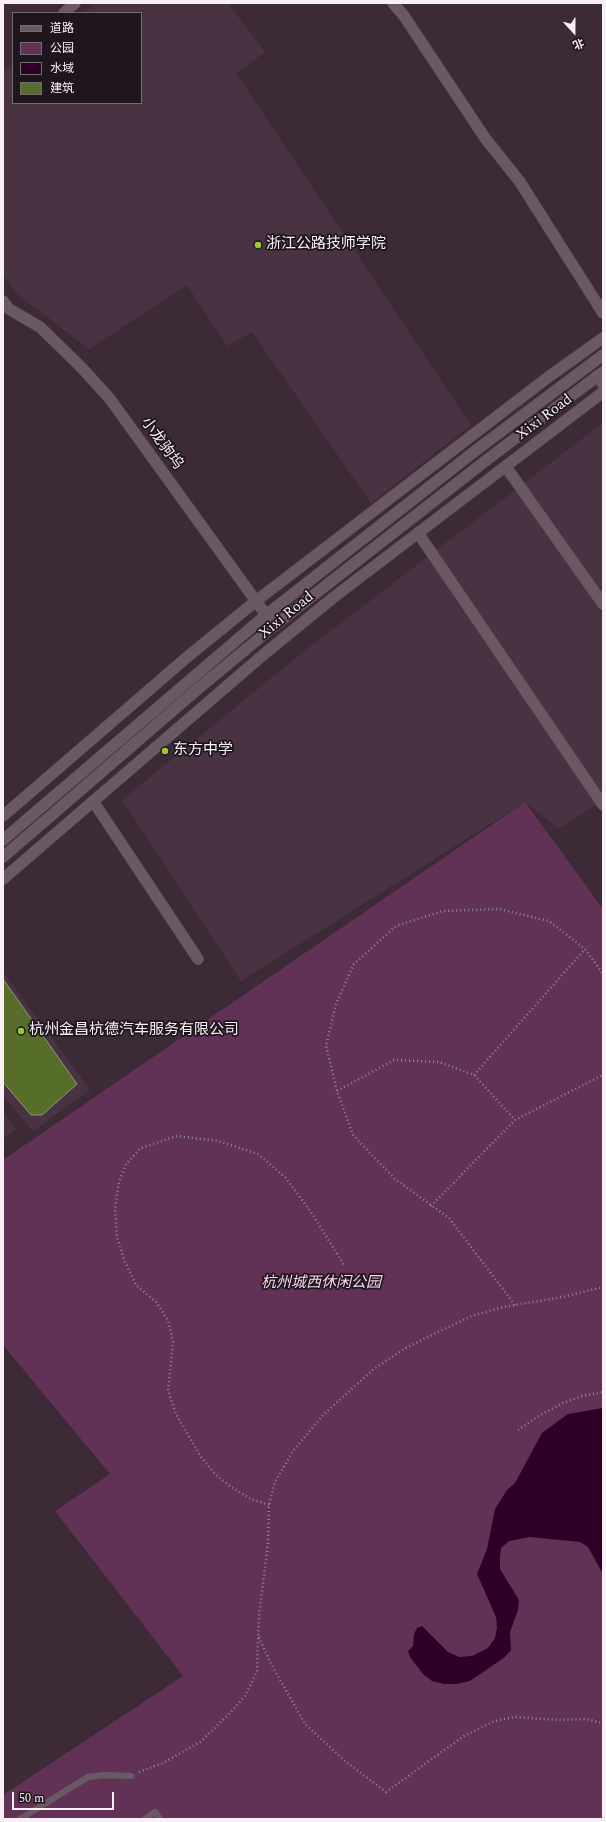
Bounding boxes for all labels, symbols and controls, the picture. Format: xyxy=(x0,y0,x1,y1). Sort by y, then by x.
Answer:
legend xyxy=(12,12,142,104)
north arrow xyxy=(554,12,594,52)
text: 道路 xyxy=(50,19,74,38)
text: 北 xyxy=(570,34,587,54)
text: 公园 xyxy=(50,39,74,58)
text: 水域 xyxy=(50,59,74,78)
text: 建筑 xyxy=(50,79,74,98)
place label: 浙江公路技师学院 xyxy=(266,236,386,254)
marker: 浙江公路技师学院 xyxy=(253,240,263,250)
street label: Xixi Road xyxy=(513,391,577,445)
street label: 小龙驹坞 xyxy=(136,414,186,474)
street label: Xixi Road xyxy=(256,588,318,644)
place label: 东方中学 xyxy=(173,742,233,760)
marker: 东方中学 xyxy=(160,746,170,756)
place label: 杭州金昌杭德汽车服务有限公司 xyxy=(29,1022,239,1040)
marker: 杭州金昌杭德汽车服务有限公司 xyxy=(16,1026,26,1036)
park label: 杭州城西休闲公园 xyxy=(261,1275,381,1293)
scale bar xyxy=(14,1784,116,1810)
text: 50 m xyxy=(19,1789,44,1808)

